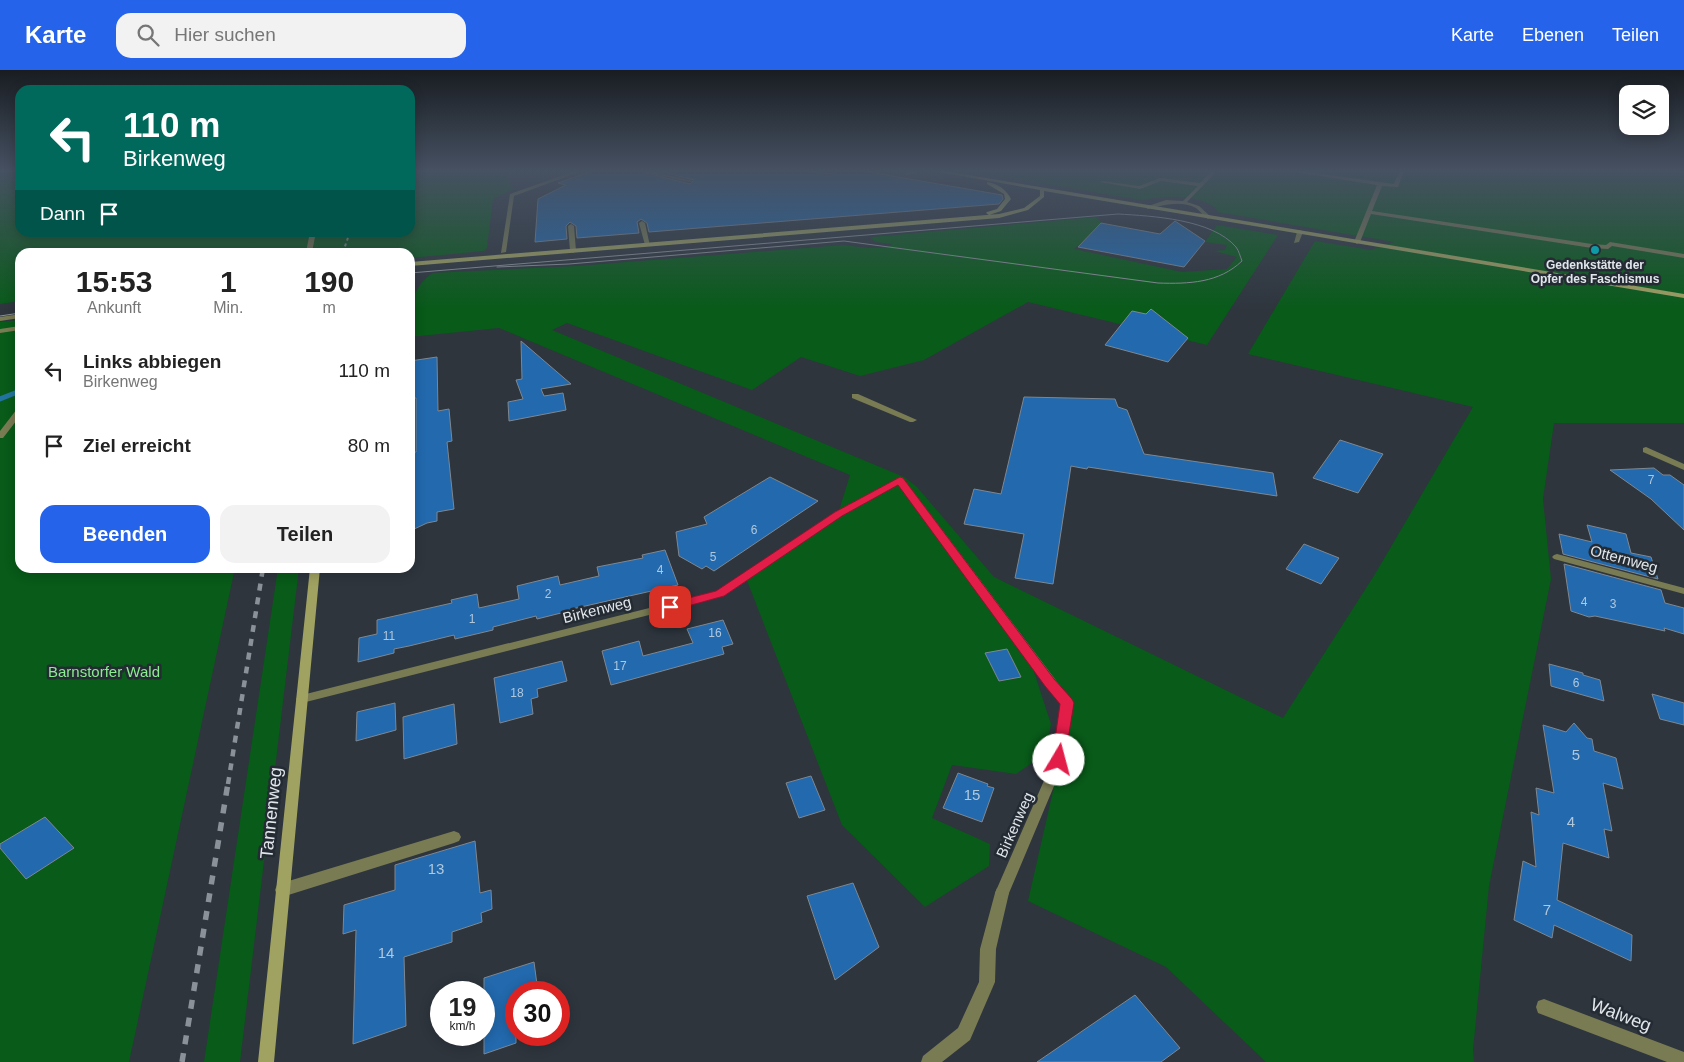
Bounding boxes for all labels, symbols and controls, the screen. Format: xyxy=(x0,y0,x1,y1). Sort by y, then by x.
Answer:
search box xyxy=(116,13,466,58)
text: Karte xyxy=(25,21,86,48)
icon: search xyxy=(134,21,162,49)
text: Hier suchen xyxy=(174,24,276,45)
text: Karte xyxy=(1451,25,1494,45)
text: Ebenen xyxy=(1522,25,1584,45)
text: Teilen xyxy=(1612,25,1659,45)
map controls xyxy=(1619,85,1669,135)
button: layers xyxy=(1619,85,1669,135)
icon: left xyxy=(40,105,105,170)
text: 110 m xyxy=(123,105,220,144)
text: Birkenweg xyxy=(123,146,226,171)
icon: arrive xyxy=(95,200,123,228)
text: Dann xyxy=(40,203,85,224)
marker: Gedenkstätte der Opfer des Faschismus xyxy=(1589,244,1601,256)
place label: Gedenkstätte der Opfer des Faschismus xyxy=(1531,258,1660,286)
text: 15:53 xyxy=(76,265,152,298)
text: 1 xyxy=(220,265,237,298)
text: 190 xyxy=(304,265,354,298)
text: Ankunft xyxy=(87,299,141,316)
text: Min. xyxy=(213,299,243,316)
text: m xyxy=(323,299,336,316)
text: Links abbiegen xyxy=(83,351,221,372)
icon: left xyxy=(40,357,68,385)
text: 110 m xyxy=(339,360,390,381)
text: Birkenweg xyxy=(83,373,158,390)
icon: arrive xyxy=(40,432,68,460)
text: Ziel erreicht xyxy=(83,435,191,456)
text: 80 m xyxy=(348,435,390,456)
house number: 7 xyxy=(1648,473,1655,487)
button: Beenden xyxy=(40,505,210,563)
button: Teilen xyxy=(220,505,390,563)
house number: 6 xyxy=(751,523,758,537)
street label: Otternweg xyxy=(1589,541,1660,576)
house number: 5 xyxy=(710,550,717,564)
house number: 4 xyxy=(657,563,664,577)
pin xyxy=(649,586,691,628)
house number: 2 xyxy=(545,587,552,601)
street label: Birkenweg xyxy=(561,593,633,626)
icon: arrive xyxy=(656,593,684,621)
house number: 4 xyxy=(1581,595,1588,609)
house number: 3 xyxy=(1610,597,1617,611)
house number: 1 xyxy=(469,612,476,626)
house number: 16 xyxy=(708,626,722,640)
house number: 11 xyxy=(383,629,396,643)
house number: 17 xyxy=(613,659,627,673)
park label: Barnstorfer Wald xyxy=(48,663,160,680)
house number: 6 xyxy=(1573,676,1580,690)
house number: 18 xyxy=(510,686,524,700)
position arrow xyxy=(1032,733,1084,785)
house number: 5 xyxy=(1572,746,1580,763)
street label: Tannenweg xyxy=(256,766,286,860)
house number: 15 xyxy=(964,786,980,803)
street label: Birkenweg xyxy=(993,789,1037,860)
house number: 4 xyxy=(1567,813,1575,830)
house number: 13 xyxy=(428,860,444,877)
house number: 7 xyxy=(1543,901,1551,918)
house number: 14 xyxy=(378,944,394,961)
speed limit sign: 30 xyxy=(505,981,570,1046)
text: 19 xyxy=(449,993,476,1021)
street label: Walweg xyxy=(1588,994,1654,1036)
text: km/h xyxy=(449,1019,476,1033)

